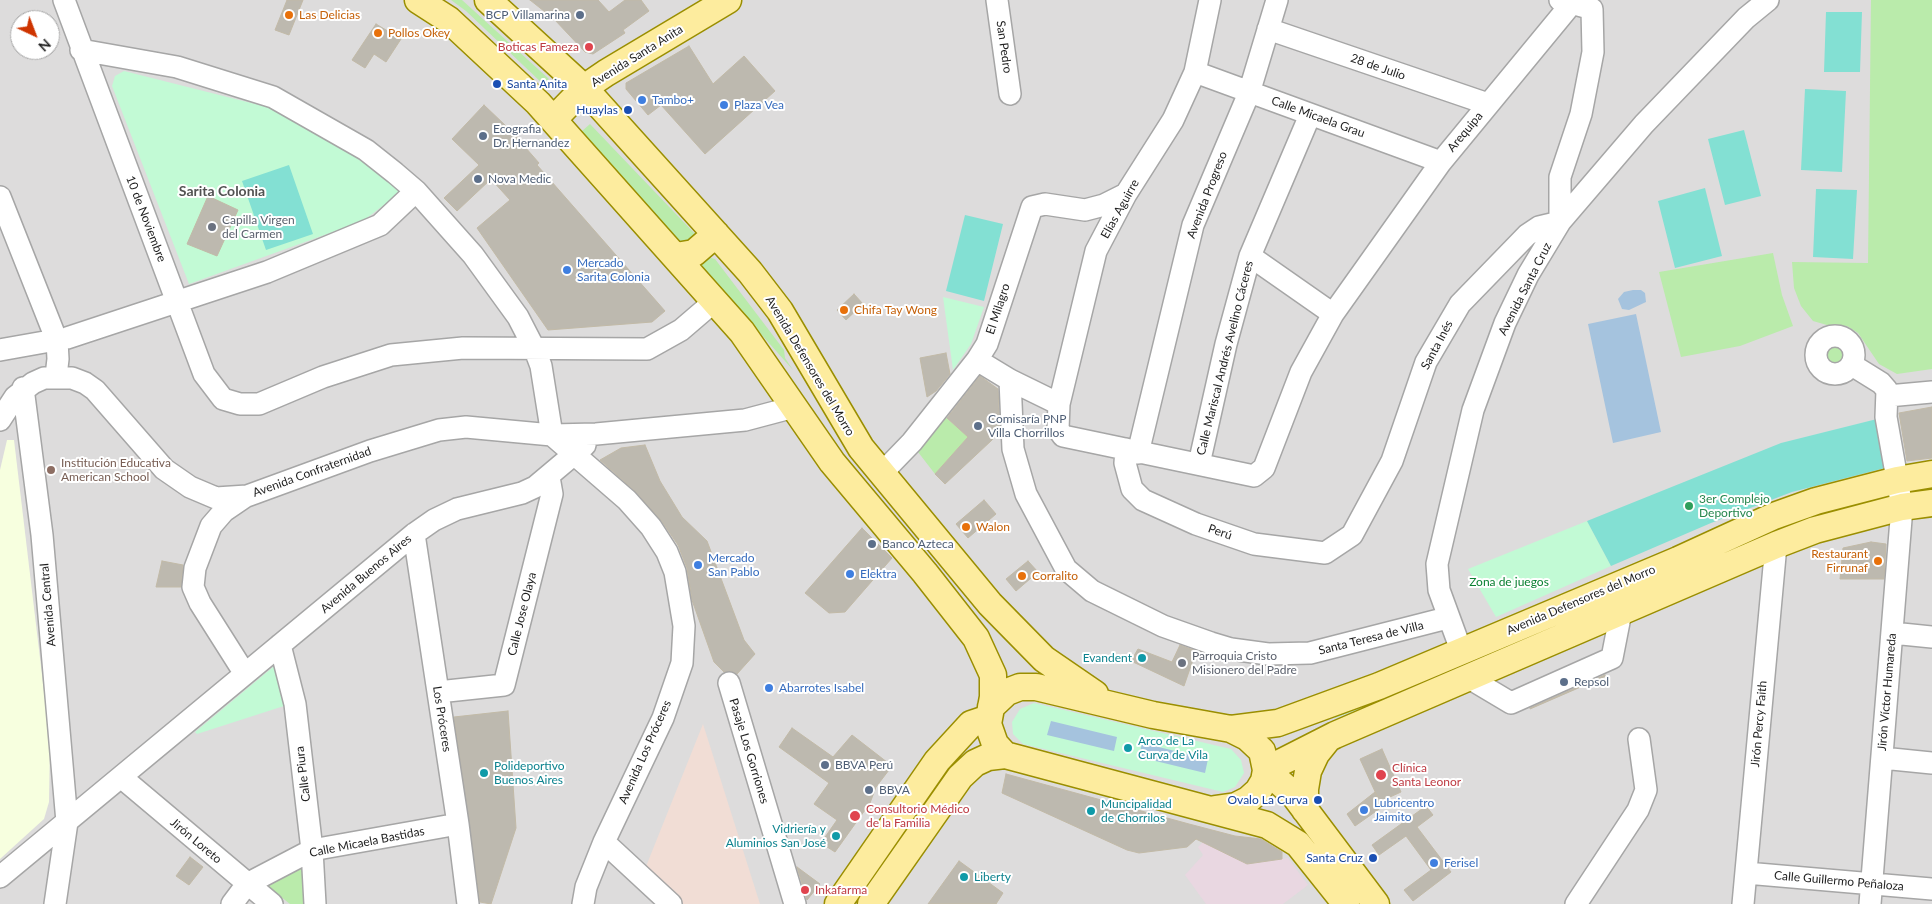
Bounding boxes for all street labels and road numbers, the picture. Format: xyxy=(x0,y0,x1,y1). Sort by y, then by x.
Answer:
street label: San Pedro xyxy=(993,20,1015,74)
street label: Avenida Santa Anita xyxy=(588,22,686,90)
street label: 28 de Julio xyxy=(1349,51,1407,83)
street label: Calle Micaela Grau xyxy=(1269,93,1367,141)
street label: Arequipa xyxy=(1444,109,1486,155)
street label: Avenida Progreso xyxy=(1184,149,1230,241)
street label: 10 de Noviembre xyxy=(123,174,169,264)
street label: Elías Aguirre xyxy=(1098,177,1142,241)
street label: Avenida Santa Cruz xyxy=(1495,240,1555,338)
street label: Calle Mariscal Andrés Avelino Cáceres xyxy=(1194,259,1256,457)
street label: El Milagro xyxy=(983,282,1013,336)
street label: Avenida Defensores del Morro xyxy=(763,294,857,438)
street label: Santa Inés xyxy=(1418,318,1456,372)
street label: Avenida Confraternidad xyxy=(251,444,373,500)
street label: Perú xyxy=(1206,521,1234,543)
street label: Avenida Buenos Aires xyxy=(318,532,414,616)
street label: Avenida Defensores del Morro xyxy=(1504,562,1658,638)
street label: Avenida Central xyxy=(37,563,59,647)
street label: Calle Jose Olaya xyxy=(505,571,539,657)
street label: Santa Teresa de Villa xyxy=(1317,618,1425,658)
street label: Jirón Víctor Humareda xyxy=(1875,632,1899,752)
street label: Jirón Percy Faith xyxy=(1748,680,1770,768)
street label: Los Próceres xyxy=(430,685,454,753)
street label: Pasaje Los Gorriones xyxy=(726,697,772,805)
street label: Avenida Los Próceres xyxy=(616,698,674,806)
street label: Calle Piura xyxy=(292,745,314,803)
street label: Jirón Loreto xyxy=(167,815,225,867)
street label: Calle Micaela Bastidas xyxy=(308,824,426,860)
street label: Calle Guillermo Peñaloza xyxy=(1774,868,1904,894)

